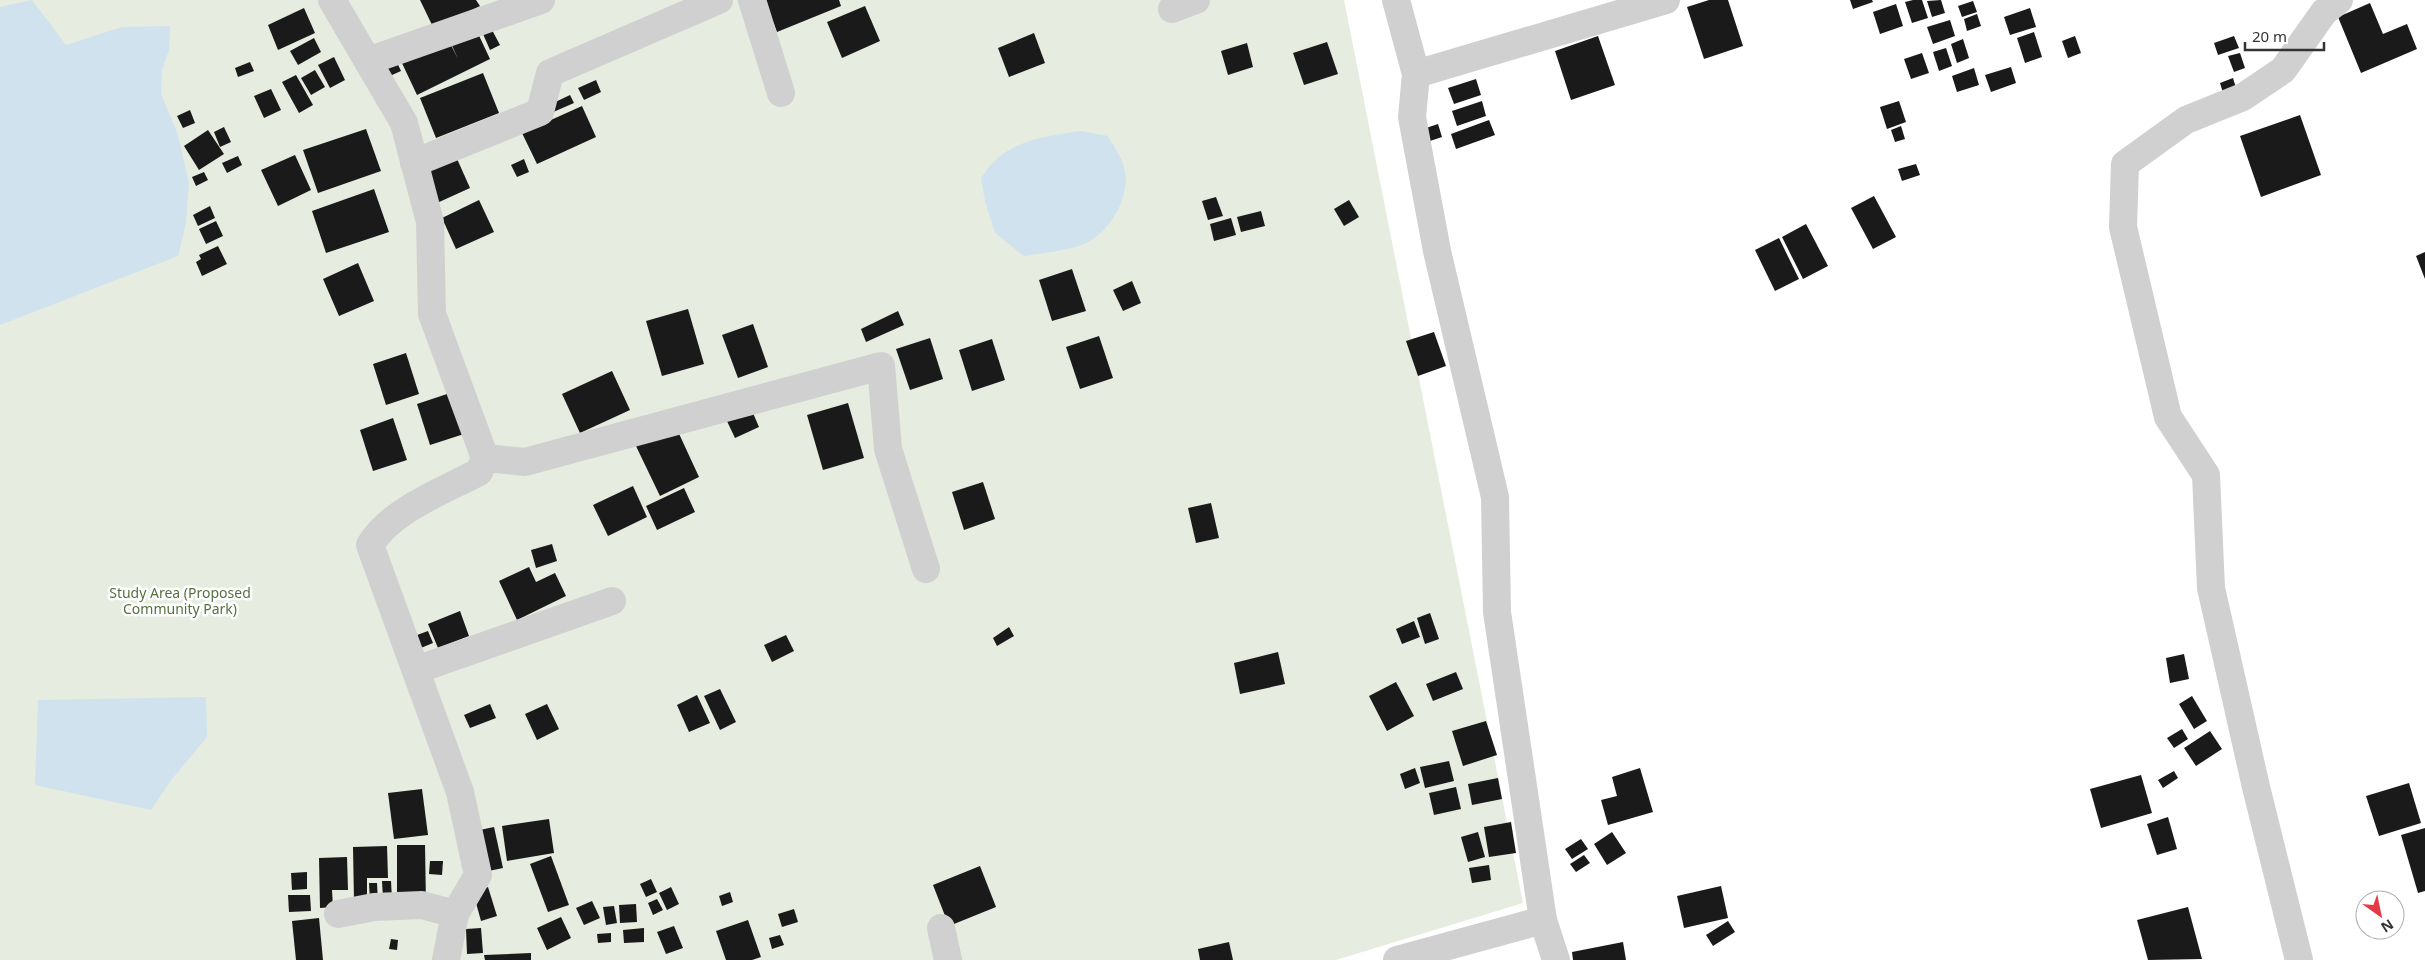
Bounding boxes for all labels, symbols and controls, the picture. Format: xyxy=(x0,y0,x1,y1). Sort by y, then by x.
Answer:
scale bar xyxy=(2245,20,2324,52)
text: 20 m xyxy=(2252,26,2287,46)
park label: Study Area (Proposed Community Park) xyxy=(109,583,251,618)
north arrow xyxy=(2355,890,2405,940)
text: N xyxy=(2377,915,2397,937)

